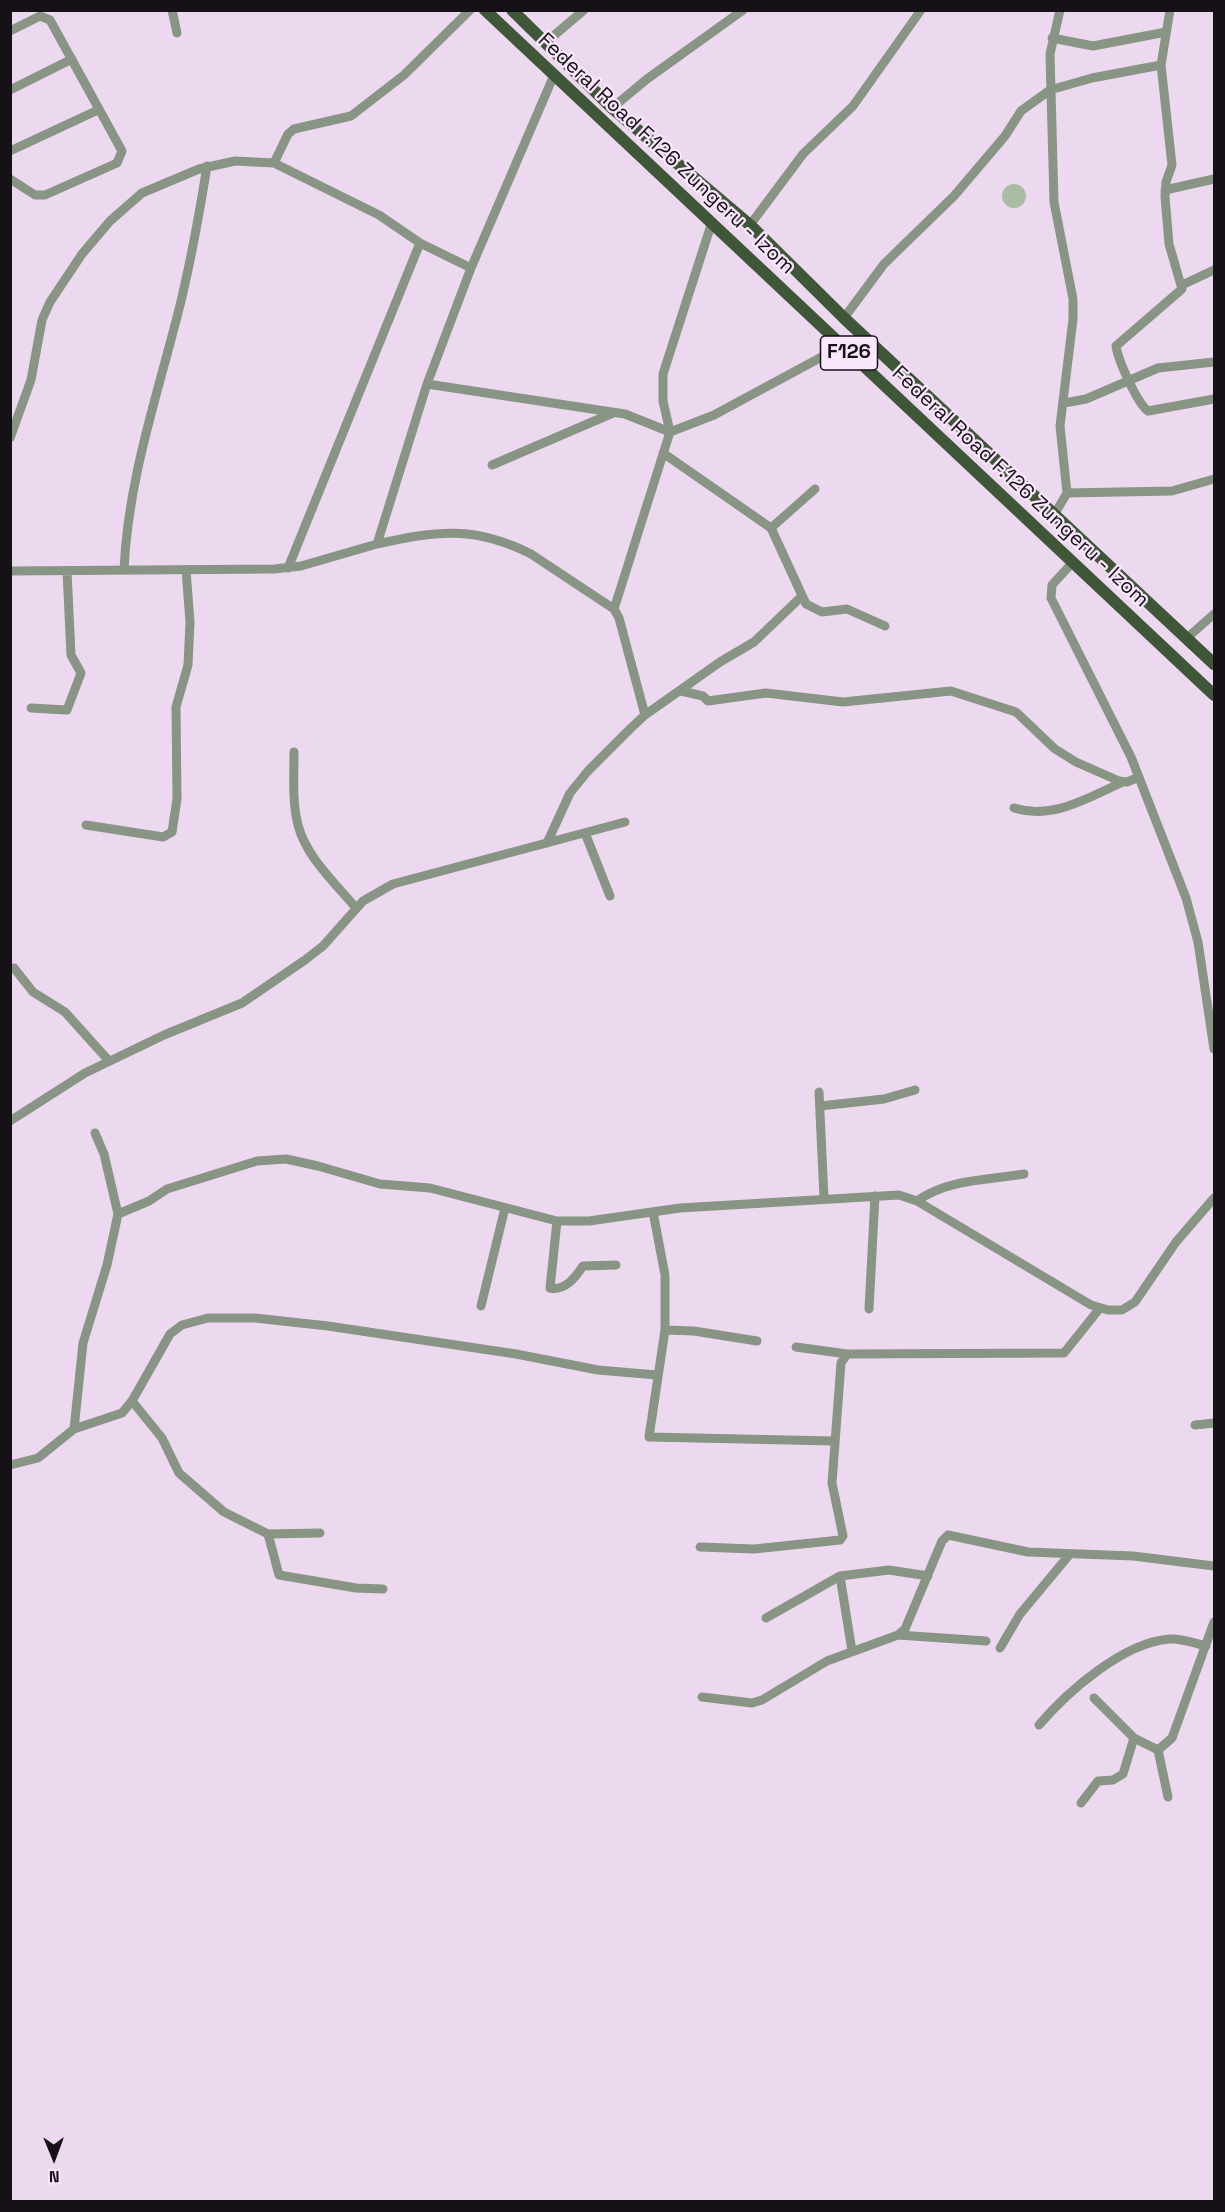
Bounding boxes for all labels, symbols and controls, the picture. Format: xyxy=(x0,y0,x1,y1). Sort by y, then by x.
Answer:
street label: Federal Road F.126 Zungeru - Izom xyxy=(532,28,800,280)
road number: F126 xyxy=(820,336,878,370)
street label: Federal Road F.126 Zungeru - Izom xyxy=(886,361,1154,613)
north arrow xyxy=(24,2128,84,2188)
text: N xyxy=(49,2166,60,2187)

